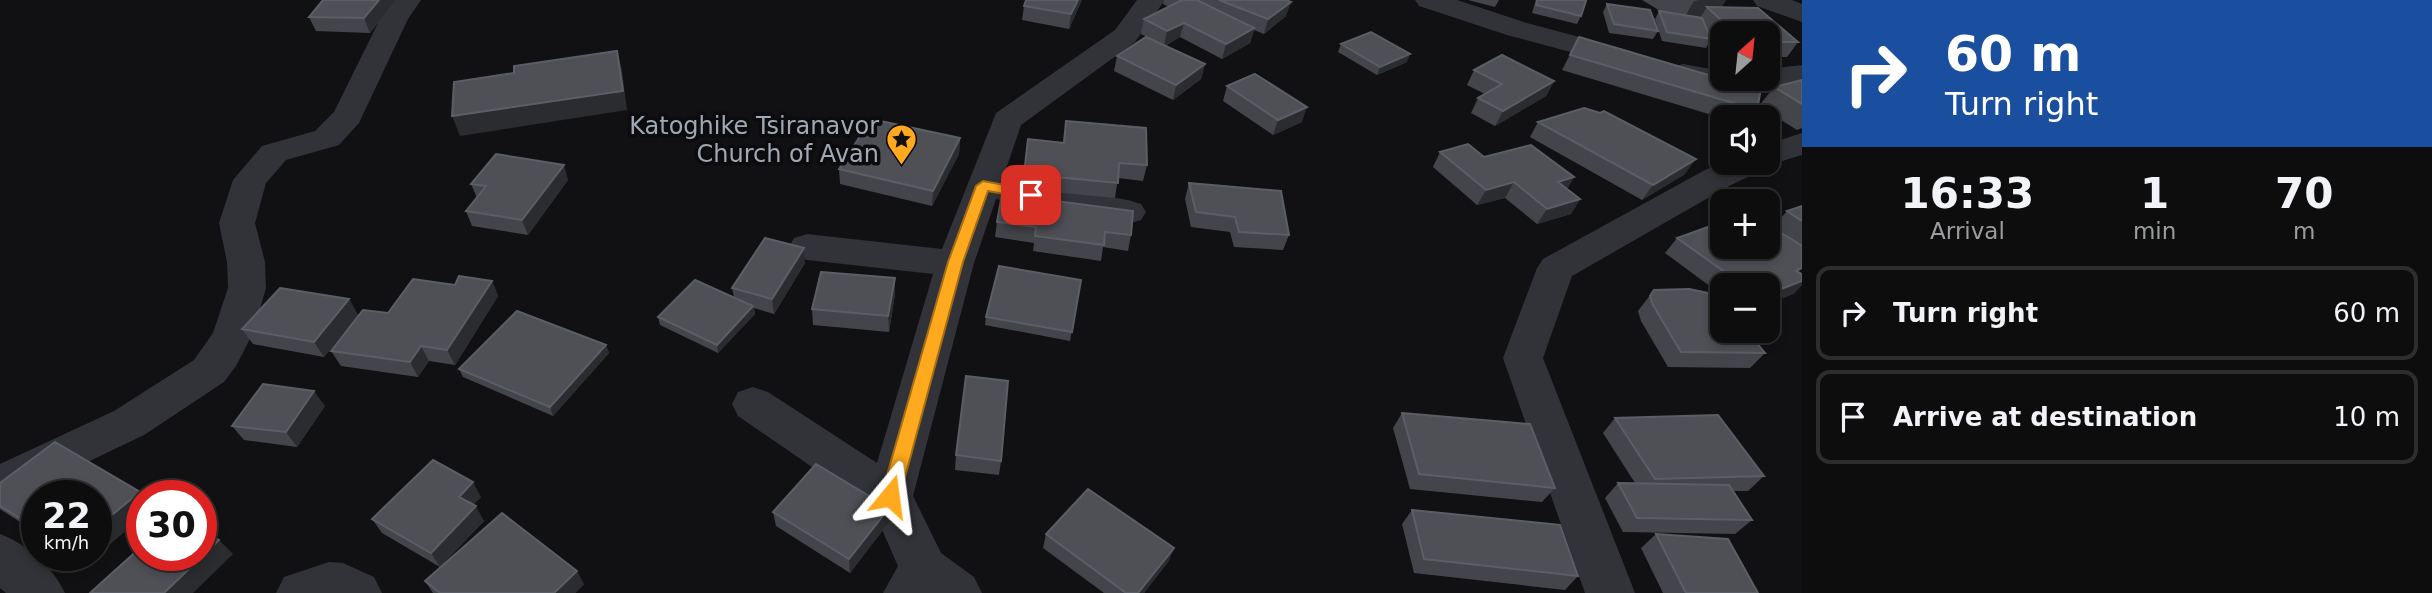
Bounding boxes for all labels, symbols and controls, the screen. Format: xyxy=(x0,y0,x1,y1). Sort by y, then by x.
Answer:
north arrow xyxy=(1710,21,1780,91)
map controls xyxy=(1710,21,1780,343)
text: 60 m xyxy=(1945,26,2081,83)
icon: right xyxy=(1830,28,1921,119)
text: Turn right xyxy=(1945,85,2098,123)
button: sound xyxy=(1710,105,1780,175)
place label: Katoghike Tsiranavor Church of Avan xyxy=(629,112,879,168)
place icon: Katoghike Tsiranavor Church of Avan xyxy=(885,123,919,167)
pin xyxy=(1001,165,1061,225)
text: 16:33 xyxy=(1901,169,2034,218)
text: 1 xyxy=(2140,169,2169,218)
text: 70 xyxy=(2275,169,2333,218)
icon: arrive xyxy=(1012,176,1050,214)
button: + xyxy=(1710,189,1780,259)
text: Arrival xyxy=(1930,218,2005,244)
text: min xyxy=(2133,218,2176,244)
text: m xyxy=(2293,218,2315,244)
button: − xyxy=(1710,273,1780,343)
icon: right xyxy=(1834,294,1872,332)
text: Turn right xyxy=(1893,298,2038,328)
text: 60 m xyxy=(2333,298,2400,328)
icon: arrive xyxy=(1834,398,1872,436)
text: Arrive at destination xyxy=(1893,402,2197,432)
text: 10 m xyxy=(2333,402,2400,432)
position arrow xyxy=(853,459,927,533)
speed limit sign: 30 xyxy=(126,480,217,571)
text: 22 xyxy=(42,496,91,536)
text: km/h xyxy=(44,532,89,553)

